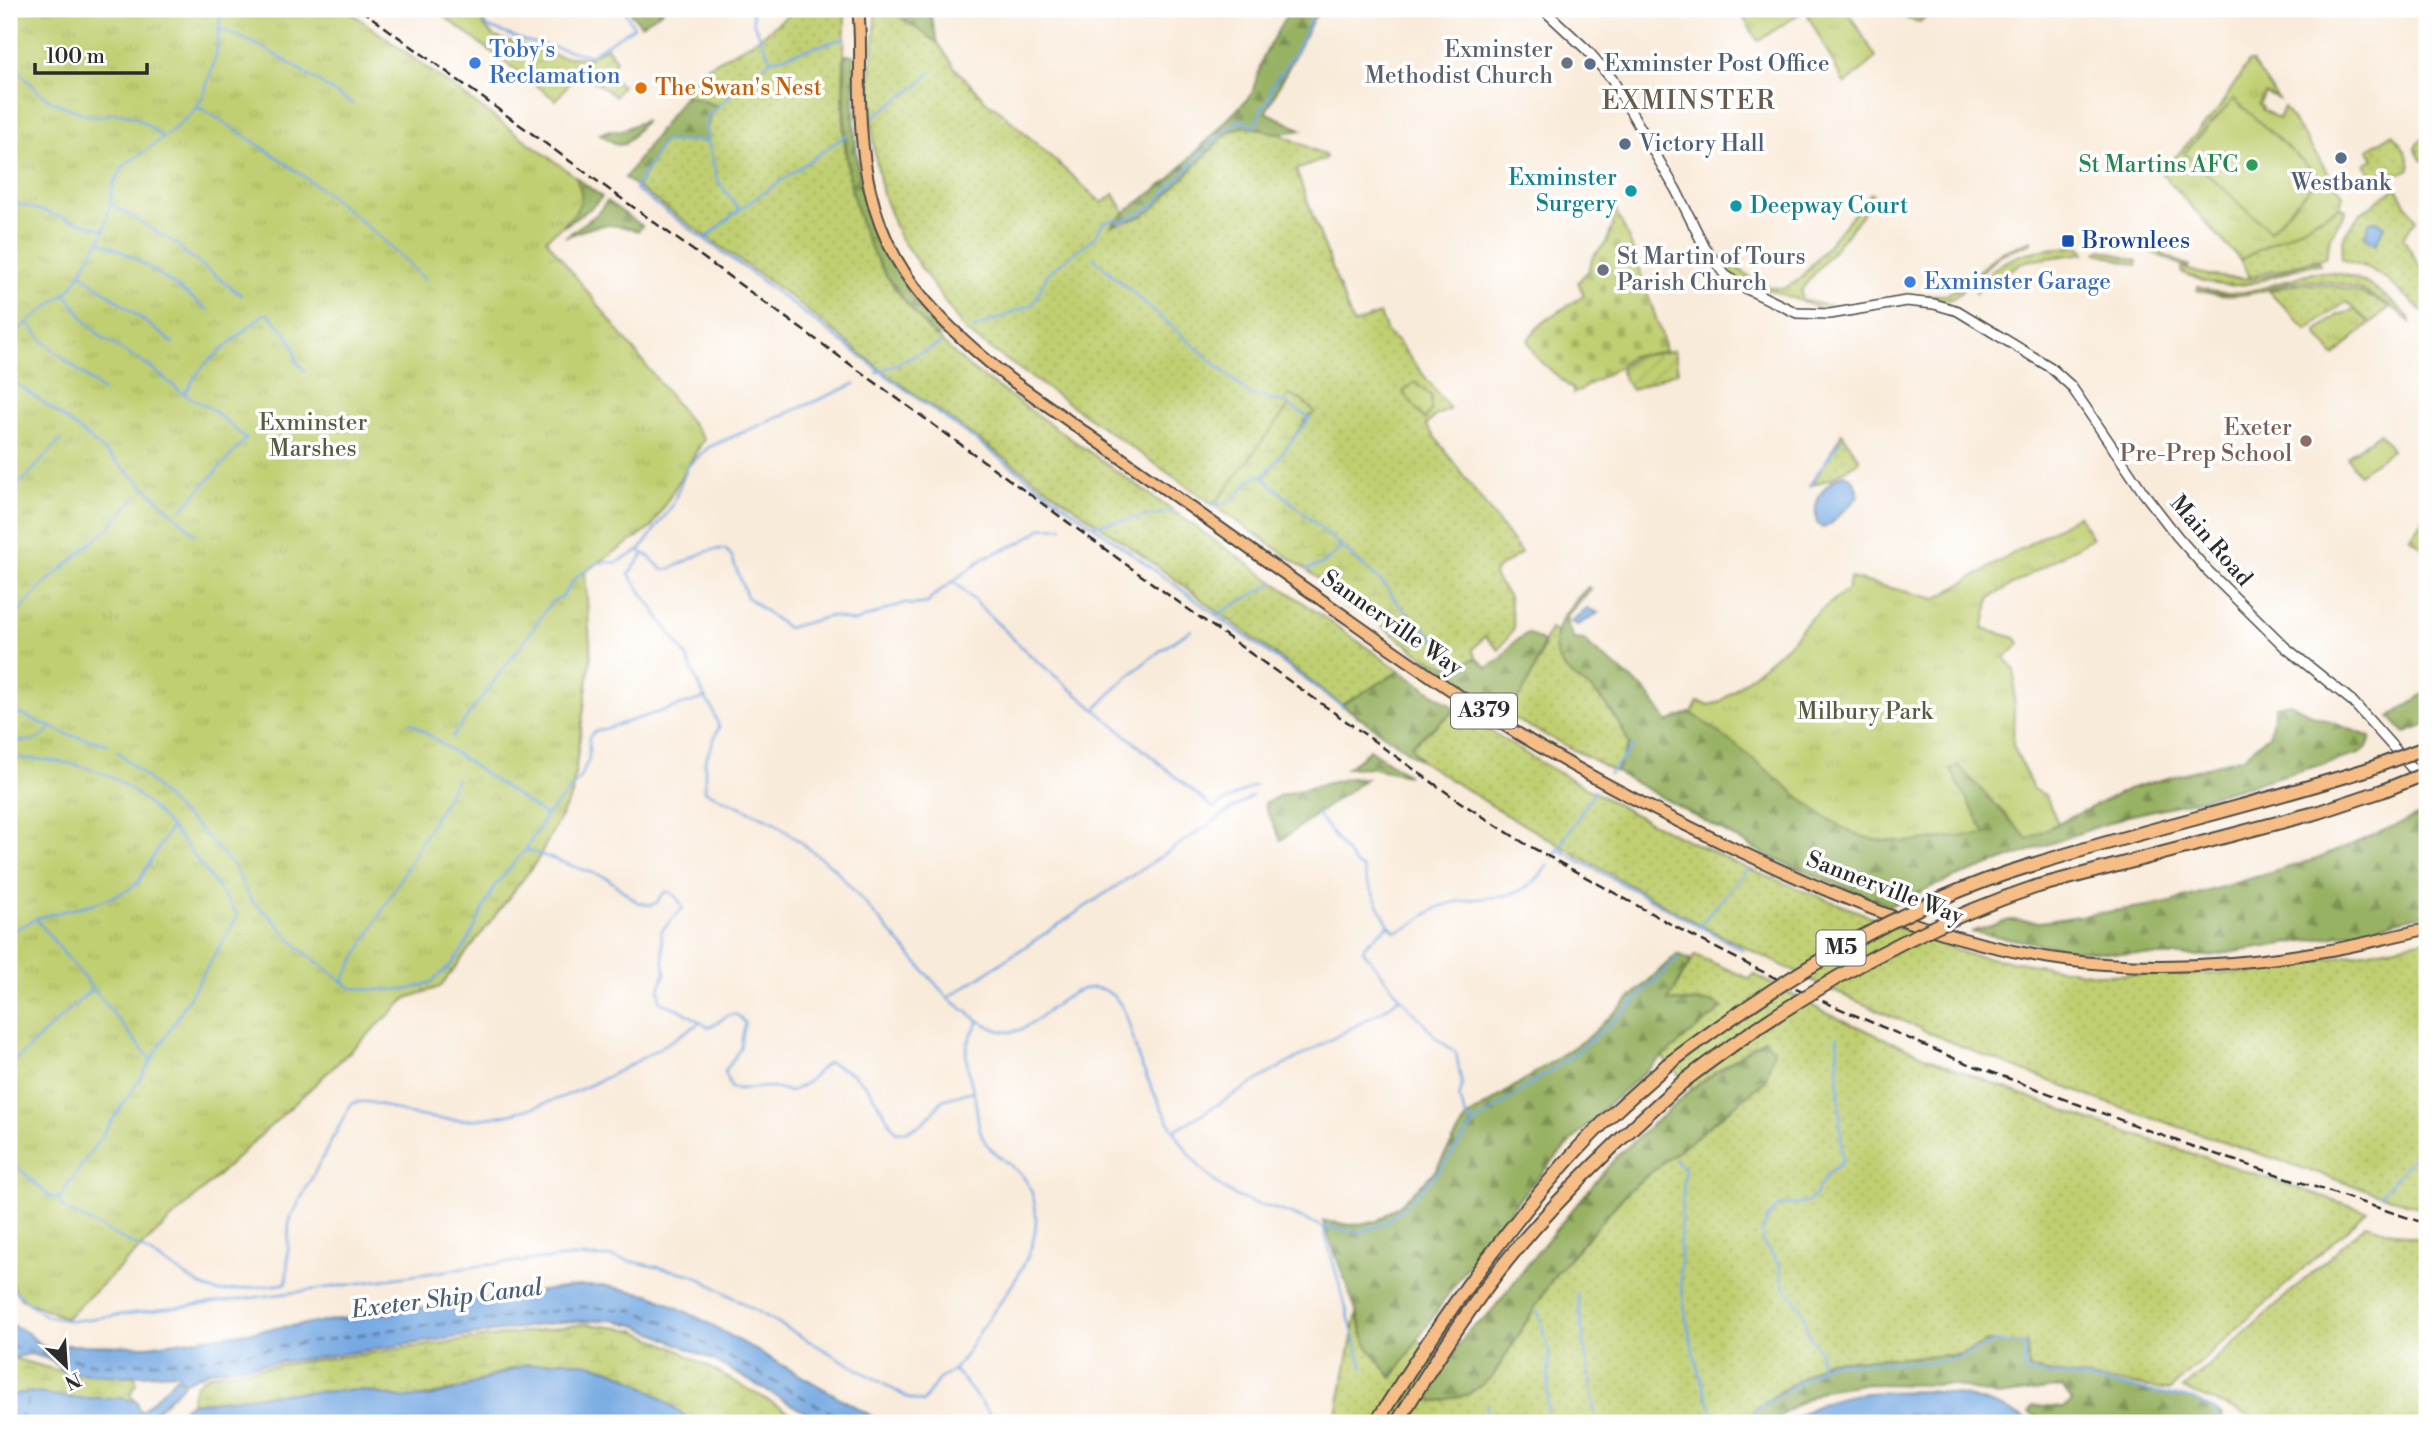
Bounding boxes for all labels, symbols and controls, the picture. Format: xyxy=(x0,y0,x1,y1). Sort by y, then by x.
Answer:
scale bar xyxy=(35,32,147,76)
place label: Toby's Reclamation xyxy=(489,36,621,90)
place label: Exminster Methodist Church xyxy=(1365,36,1553,90)
text: 100 m xyxy=(46,44,105,70)
place label: Exminster Post Office xyxy=(1604,50,1830,78)
marker: Toby's Reclamation xyxy=(467,55,483,71)
marker: Exminster Methodist Church xyxy=(1559,55,1575,71)
marker: Exminster Post Office xyxy=(1582,56,1598,72)
place label: The Swan's Nest xyxy=(655,74,822,102)
marker: The Swan's Nest xyxy=(633,80,649,96)
district label: EXMINSTER xyxy=(1602,85,1776,117)
place label: Victory Hall xyxy=(1638,130,1765,158)
marker: Victory Hall xyxy=(1617,136,1633,152)
marker: Westbank xyxy=(2333,150,2349,166)
place label: St Martins AFC xyxy=(2078,151,2238,179)
marker: St Martins AFC xyxy=(2244,157,2260,173)
place label: Exminster Surgery xyxy=(1508,164,1618,218)
place label: Westbank xyxy=(2290,169,2392,197)
marker: Exminster Surgery xyxy=(1623,183,1639,199)
place label: Deepway Court xyxy=(1750,192,1908,220)
marker: Deepway Court xyxy=(1728,198,1744,214)
place label: Brownlees xyxy=(2081,227,2190,255)
marker: Brownlees xyxy=(2060,233,2076,249)
place label: St Martin of Tours Parish Church xyxy=(1617,243,1806,297)
marker: St Martin of Tours Parish Church xyxy=(1595,262,1611,278)
place label: Exminster Garage xyxy=(1924,268,2111,296)
marker: Exminster Garage xyxy=(1902,274,1918,290)
park label: Exminster Marshes xyxy=(259,409,367,463)
place label: Exeter Pre-Prep School xyxy=(2120,414,2292,468)
marker: Exeter Pre-Prep School xyxy=(2298,433,2314,449)
street label: Main Road xyxy=(2164,490,2258,592)
street label: Sannerville Way xyxy=(1316,564,1469,682)
road number: A379 xyxy=(1451,694,1517,728)
park label: Milbury Park xyxy=(1797,698,1934,726)
street label: Sannerville Way xyxy=(1803,845,1968,931)
road number: M5 xyxy=(1816,930,1866,965)
water label: Exeter Ship Canal xyxy=(349,1272,544,1326)
north arrow xyxy=(32,1330,102,1400)
text: N xyxy=(61,1366,85,1395)

